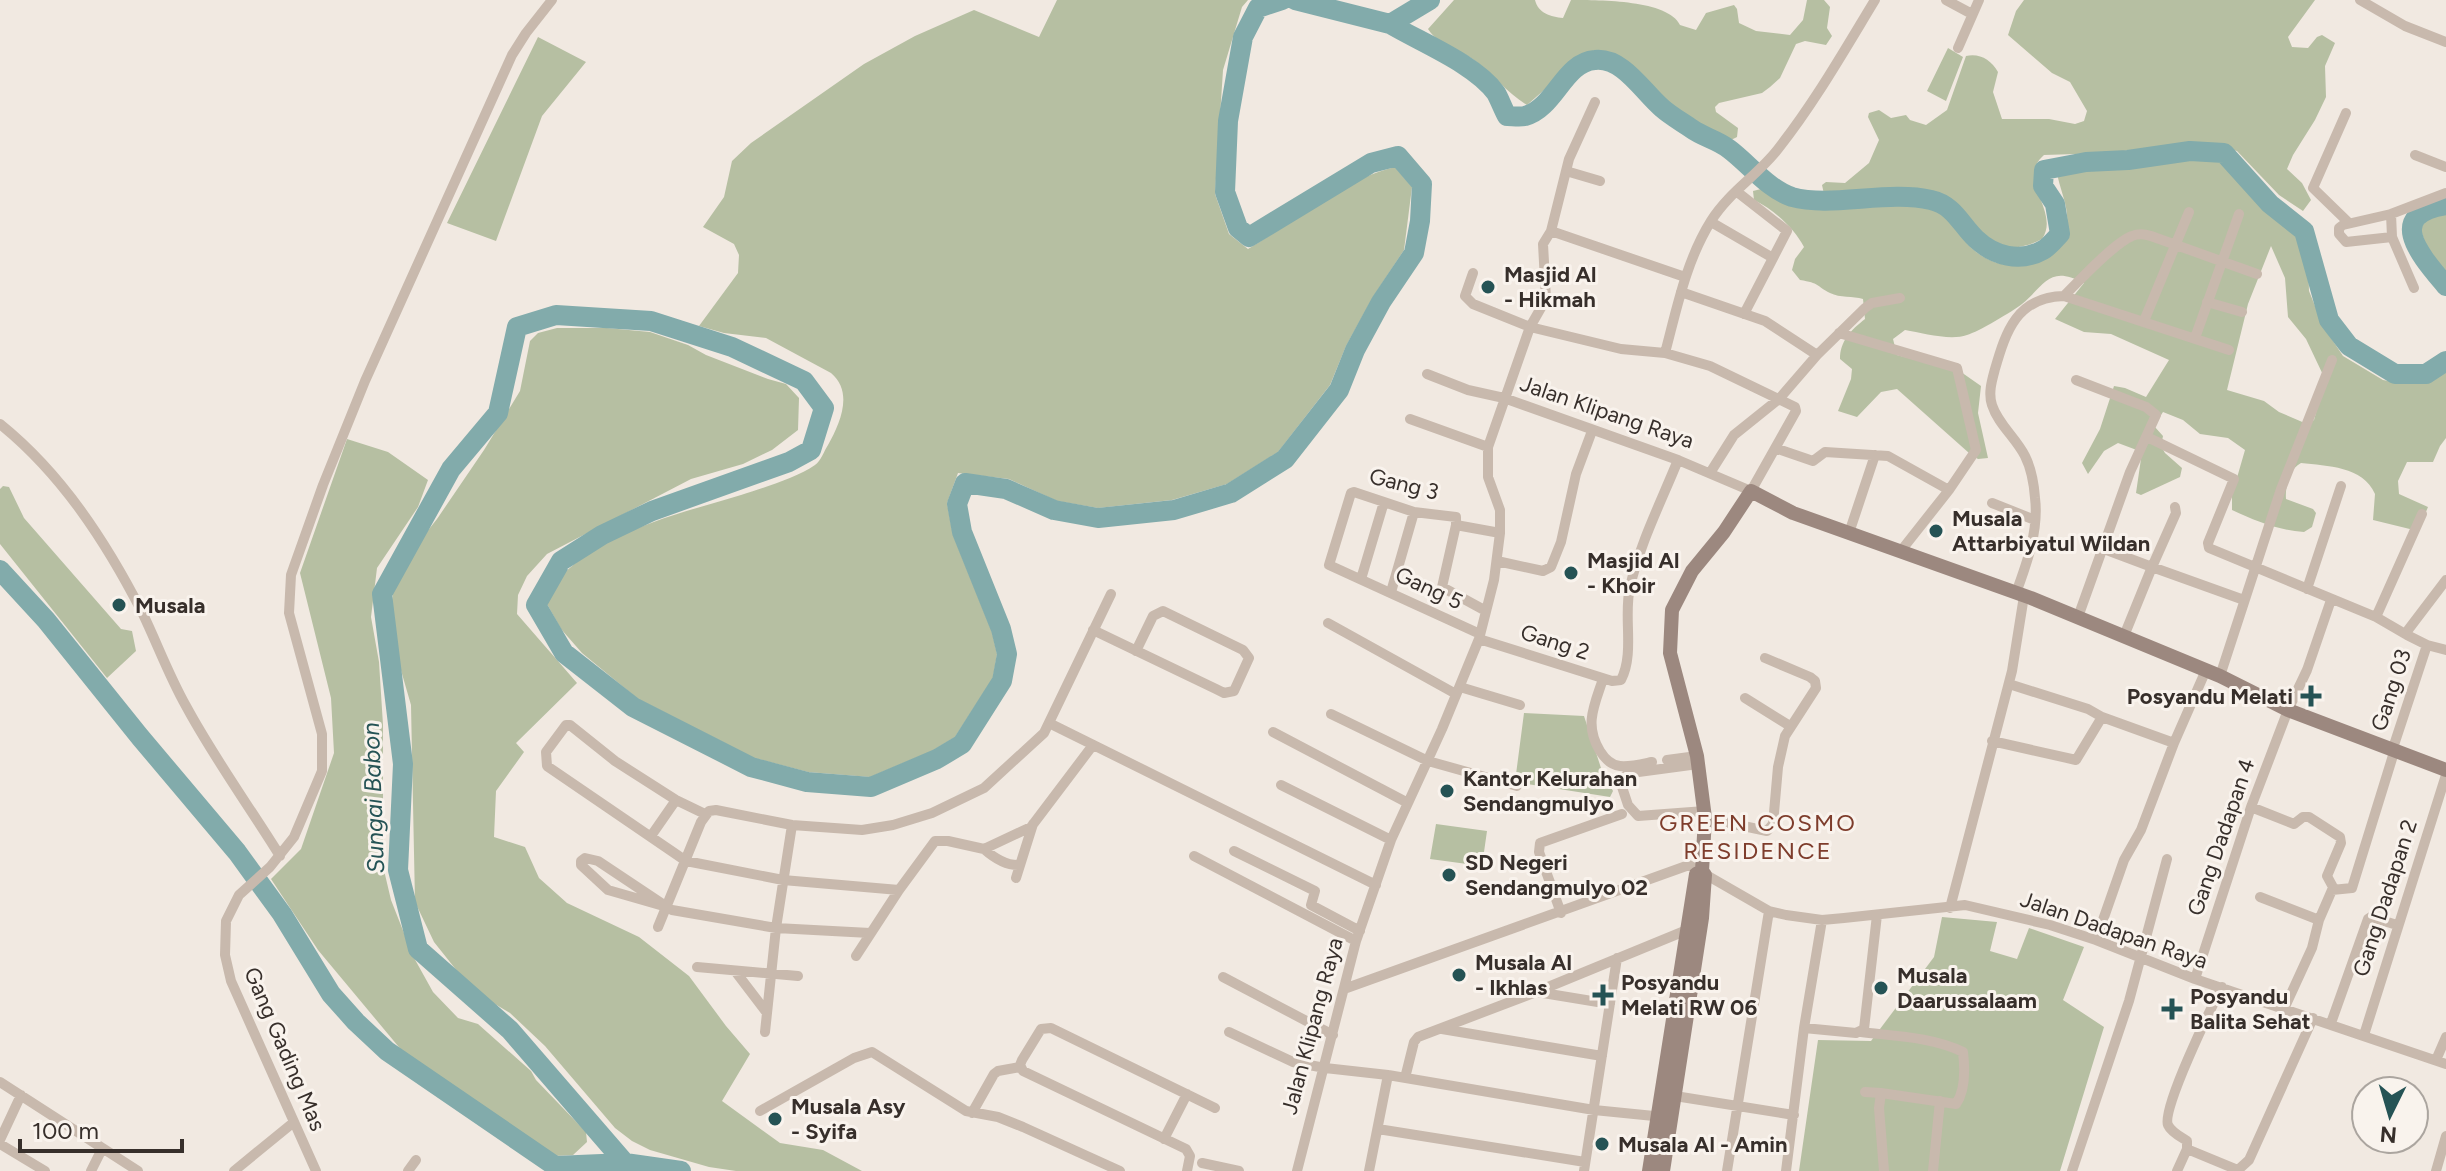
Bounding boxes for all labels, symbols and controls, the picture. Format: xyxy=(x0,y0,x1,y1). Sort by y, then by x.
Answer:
place label: Masjid Al - Hikmah xyxy=(1504,261,1596,313)
marker: Masjid Al - Hikmah xyxy=(1479,278,1497,296)
street label: Jalan Klipang Raya xyxy=(1517,370,1697,454)
street label: Gang 3 xyxy=(1367,462,1441,506)
place label: Musala Attarbiyatul Wildan xyxy=(1952,505,2150,557)
marker: Musala Attarbiyatul Wildan xyxy=(1927,522,1945,540)
place label: Masjid Al - Khoir xyxy=(1587,547,1679,599)
street label: Gang 5 xyxy=(1391,561,1467,615)
marker: Masjid Al - Khoir xyxy=(1562,564,1580,582)
place label: Musala xyxy=(135,592,205,619)
marker: Musala xyxy=(110,596,128,614)
street label: Gang 2 xyxy=(1517,618,1593,666)
street label: Gang 03 xyxy=(2365,646,2417,734)
place label: Posyandu Melati xyxy=(2127,683,2293,710)
marker: Posyandu Melati xyxy=(2300,685,2322,707)
water label: Sungai Babon xyxy=(356,722,390,874)
street label: Gang Dadapan 4 xyxy=(2181,755,2261,919)
place label: Kantor Kelurahan Sendangmulyo xyxy=(1463,765,1637,817)
marker: Kantor Kelurahan Sendangmulyo xyxy=(1438,782,1456,800)
district label: GREEN COSMO RESIDENCE xyxy=(1659,808,1857,865)
street label: Gang Dadapan 2 xyxy=(2347,816,2423,980)
place label: SD Negeri Sendangmulyo 02 xyxy=(1465,849,1648,901)
marker: SD Negeri Sendangmulyo 02 xyxy=(1440,866,1458,884)
street label: Jalan Dadapan Raya xyxy=(2017,885,2211,975)
street label: Jalan Klipang Raya xyxy=(1275,935,1349,1117)
place label: Musala Al - Ikhlas xyxy=(1475,949,1572,1001)
place label: Musala Daarussalaam xyxy=(1897,962,2037,1014)
street label: Gang Gading Mas xyxy=(238,963,332,1135)
marker: Musala Al - Ikhlas xyxy=(1450,966,1468,984)
place label: Posyandu Melati RW 06 xyxy=(1621,969,1757,1021)
marker: Musala Daarussalaam xyxy=(1872,979,1890,997)
place label: Posyandu Balita Sehat xyxy=(2190,983,2311,1035)
marker: Posyandu Melati RW 06 xyxy=(1592,984,1614,1006)
marker: Posyandu Balita Sehat xyxy=(2161,998,2183,1020)
north arrow xyxy=(2350,1075,2430,1155)
place label: Musala Asy - Syifa xyxy=(791,1093,906,1145)
scale bar xyxy=(20,1103,182,1153)
marker: Musala Asy - Syifa xyxy=(766,1110,784,1128)
text: 100 m xyxy=(32,1116,99,1145)
text: N xyxy=(2379,1120,2398,1149)
place label: Musala Al - Amin xyxy=(1618,1131,1787,1158)
marker: Musala Al - Amin xyxy=(1593,1135,1611,1153)

